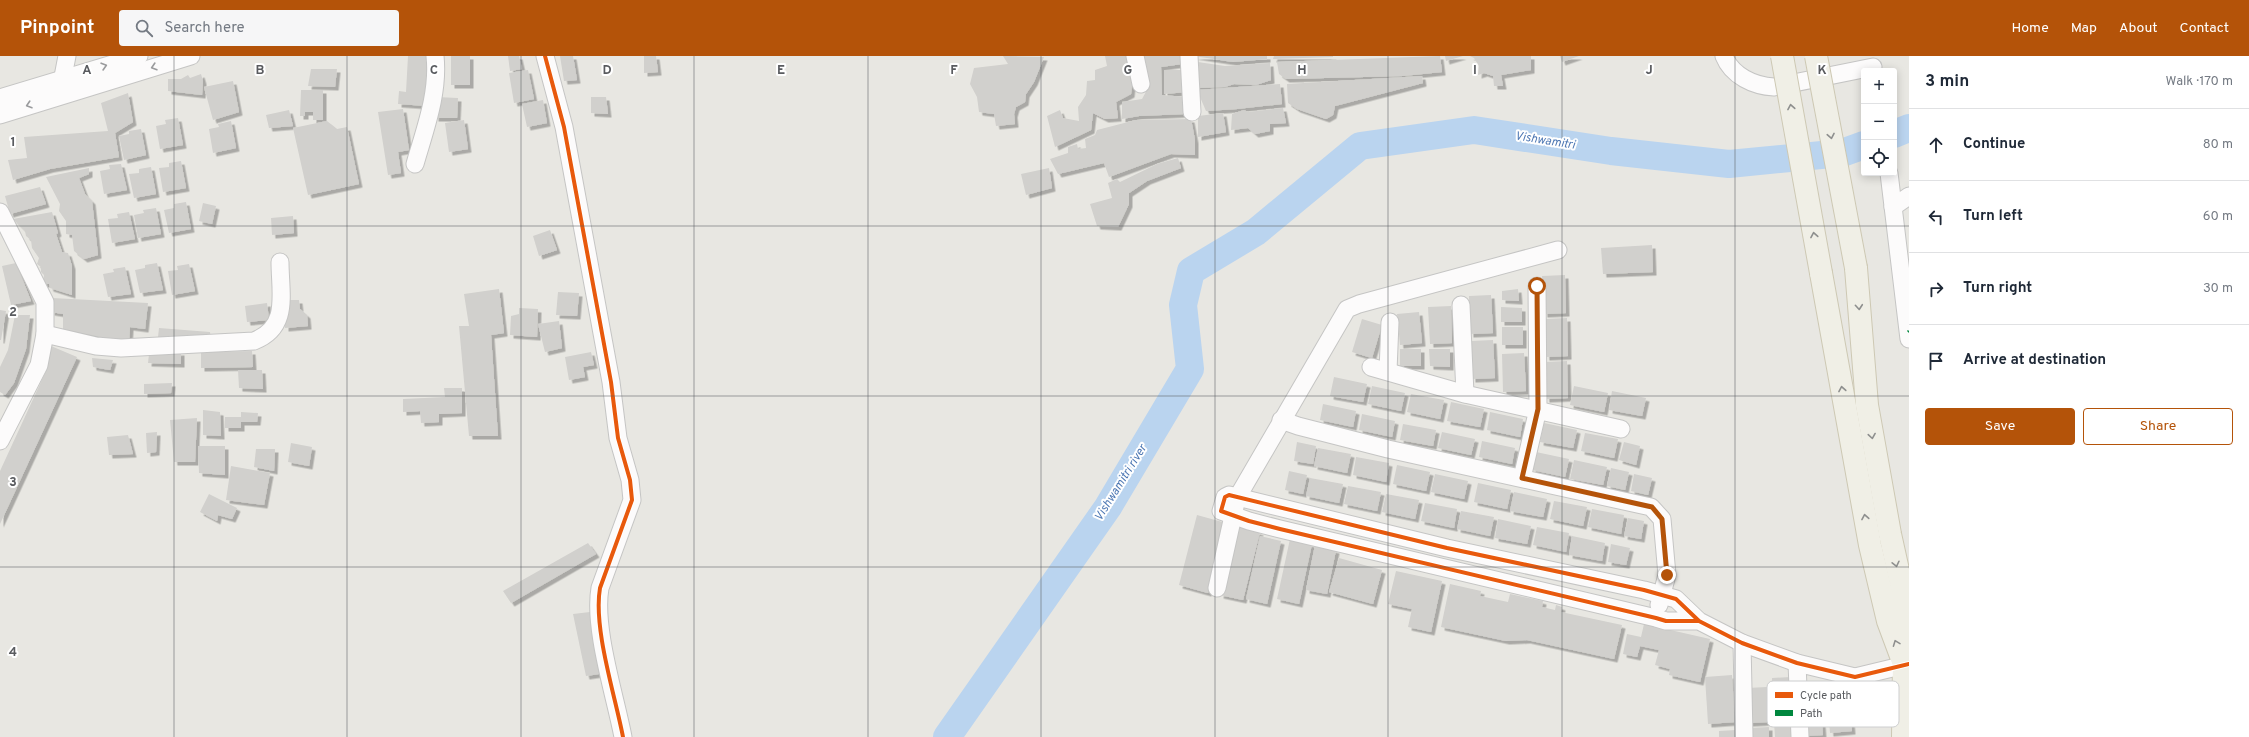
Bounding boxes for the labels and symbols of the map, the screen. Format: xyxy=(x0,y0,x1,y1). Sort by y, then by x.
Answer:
one-way arrow xyxy=(100,62,107,71)
one-way arrow xyxy=(150,62,157,71)
text: A xyxy=(82,63,92,79)
text: B xyxy=(256,63,265,79)
text: C xyxy=(430,63,438,79)
text: D xyxy=(602,63,612,79)
text: E xyxy=(777,63,785,79)
text: F xyxy=(950,63,958,79)
text: G xyxy=(1124,63,1133,79)
text: H xyxy=(1297,63,1307,79)
text: I xyxy=(1473,63,1477,79)
text: J xyxy=(1645,63,1653,79)
text: K xyxy=(1817,63,1827,79)
one-way arrow xyxy=(26,100,33,109)
one-way arrow xyxy=(1787,104,1796,110)
water label: Vishwamitri xyxy=(1514,128,1577,154)
one-way arrow xyxy=(1826,132,1834,139)
text: 1 xyxy=(10,135,16,151)
one-way arrow xyxy=(1810,232,1819,238)
route start xyxy=(1528,277,1546,295)
one-way arrow xyxy=(1854,304,1863,310)
text: 2 xyxy=(9,305,17,321)
one-way arrow xyxy=(1838,386,1847,393)
one-way arrow xyxy=(1867,433,1876,439)
water label: Vishwamitri river xyxy=(1091,440,1152,524)
text: 3 xyxy=(9,475,17,491)
one-way arrow xyxy=(1861,514,1870,521)
one-way arrow xyxy=(1892,560,1900,567)
route end xyxy=(1658,566,1676,584)
one-way arrow xyxy=(1893,640,1901,647)
text: 4 xyxy=(9,645,17,661)
legend xyxy=(1767,681,1899,727)
text: Cycle path xyxy=(1800,689,1852,703)
text: Path xyxy=(1800,707,1822,721)

